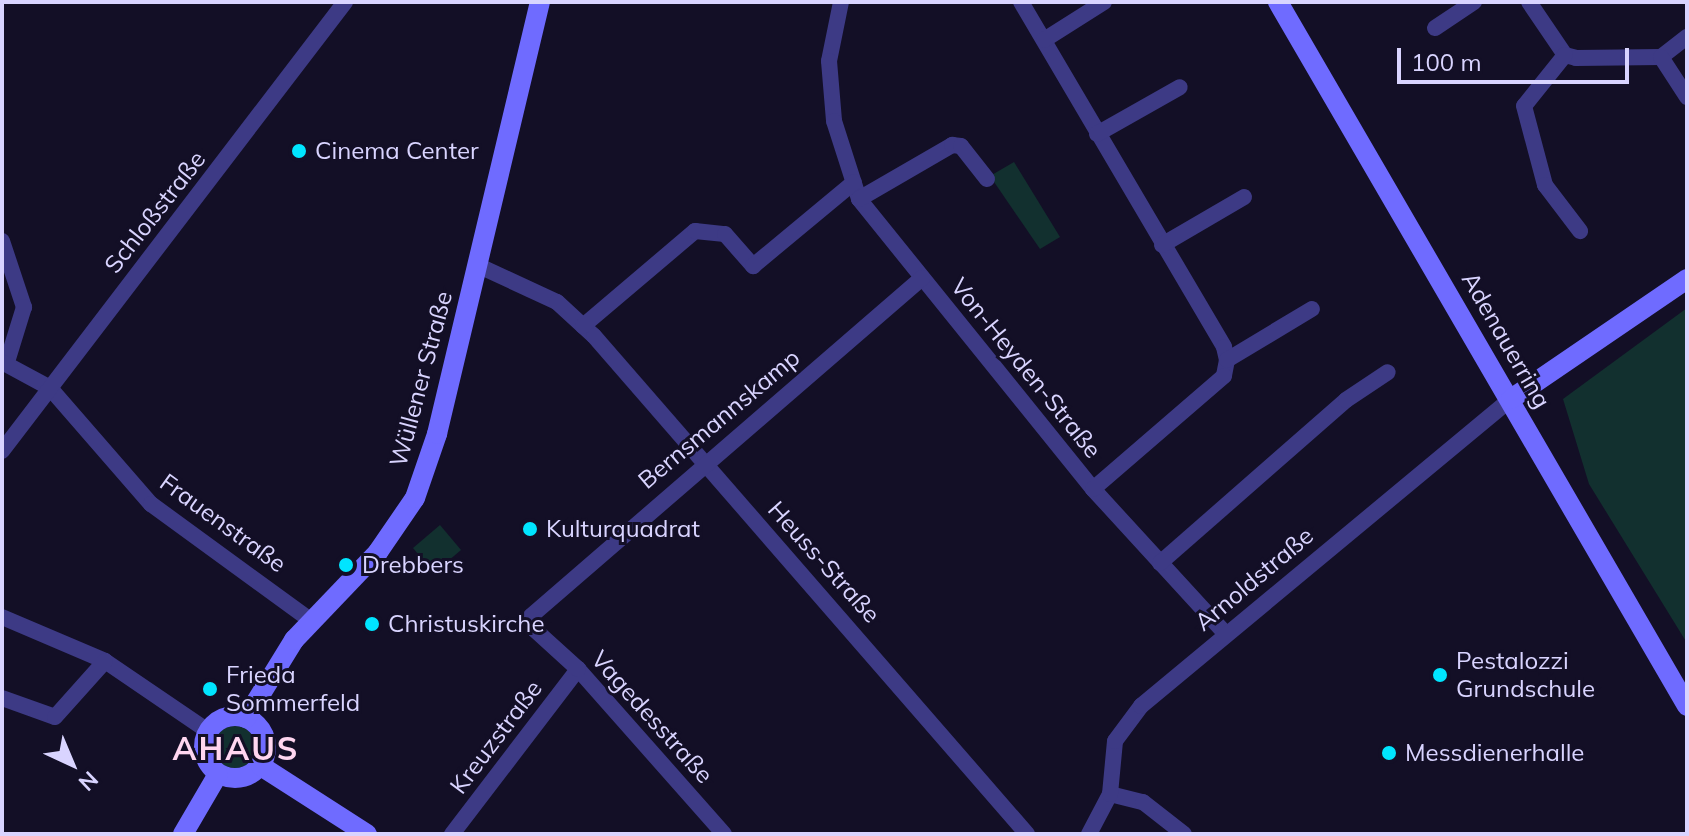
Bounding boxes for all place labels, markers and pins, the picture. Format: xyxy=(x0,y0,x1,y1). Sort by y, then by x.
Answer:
place label: Cinema Center xyxy=(315,137,479,165)
marker: Cinema Center xyxy=(290,142,308,160)
place label: Kulturquadrat xyxy=(546,515,700,543)
marker: Kulturquadrat xyxy=(521,520,539,538)
place label: Drebbers xyxy=(362,551,464,579)
marker: Drebbers xyxy=(337,556,355,574)
place label: Christuskirche xyxy=(388,610,544,638)
marker: Christuskirche xyxy=(363,615,381,633)
place label: Pestalozzi Grundschule xyxy=(1456,647,1595,703)
place label: Frieda Sommerfeld xyxy=(226,661,360,717)
marker: Pestalozzi Grundschule xyxy=(1431,666,1449,684)
marker: Frieda Sommerfeld xyxy=(201,680,219,698)
place label: Messdienerhalle xyxy=(1405,739,1584,767)
marker: Messdienerhalle xyxy=(1380,744,1398,762)

